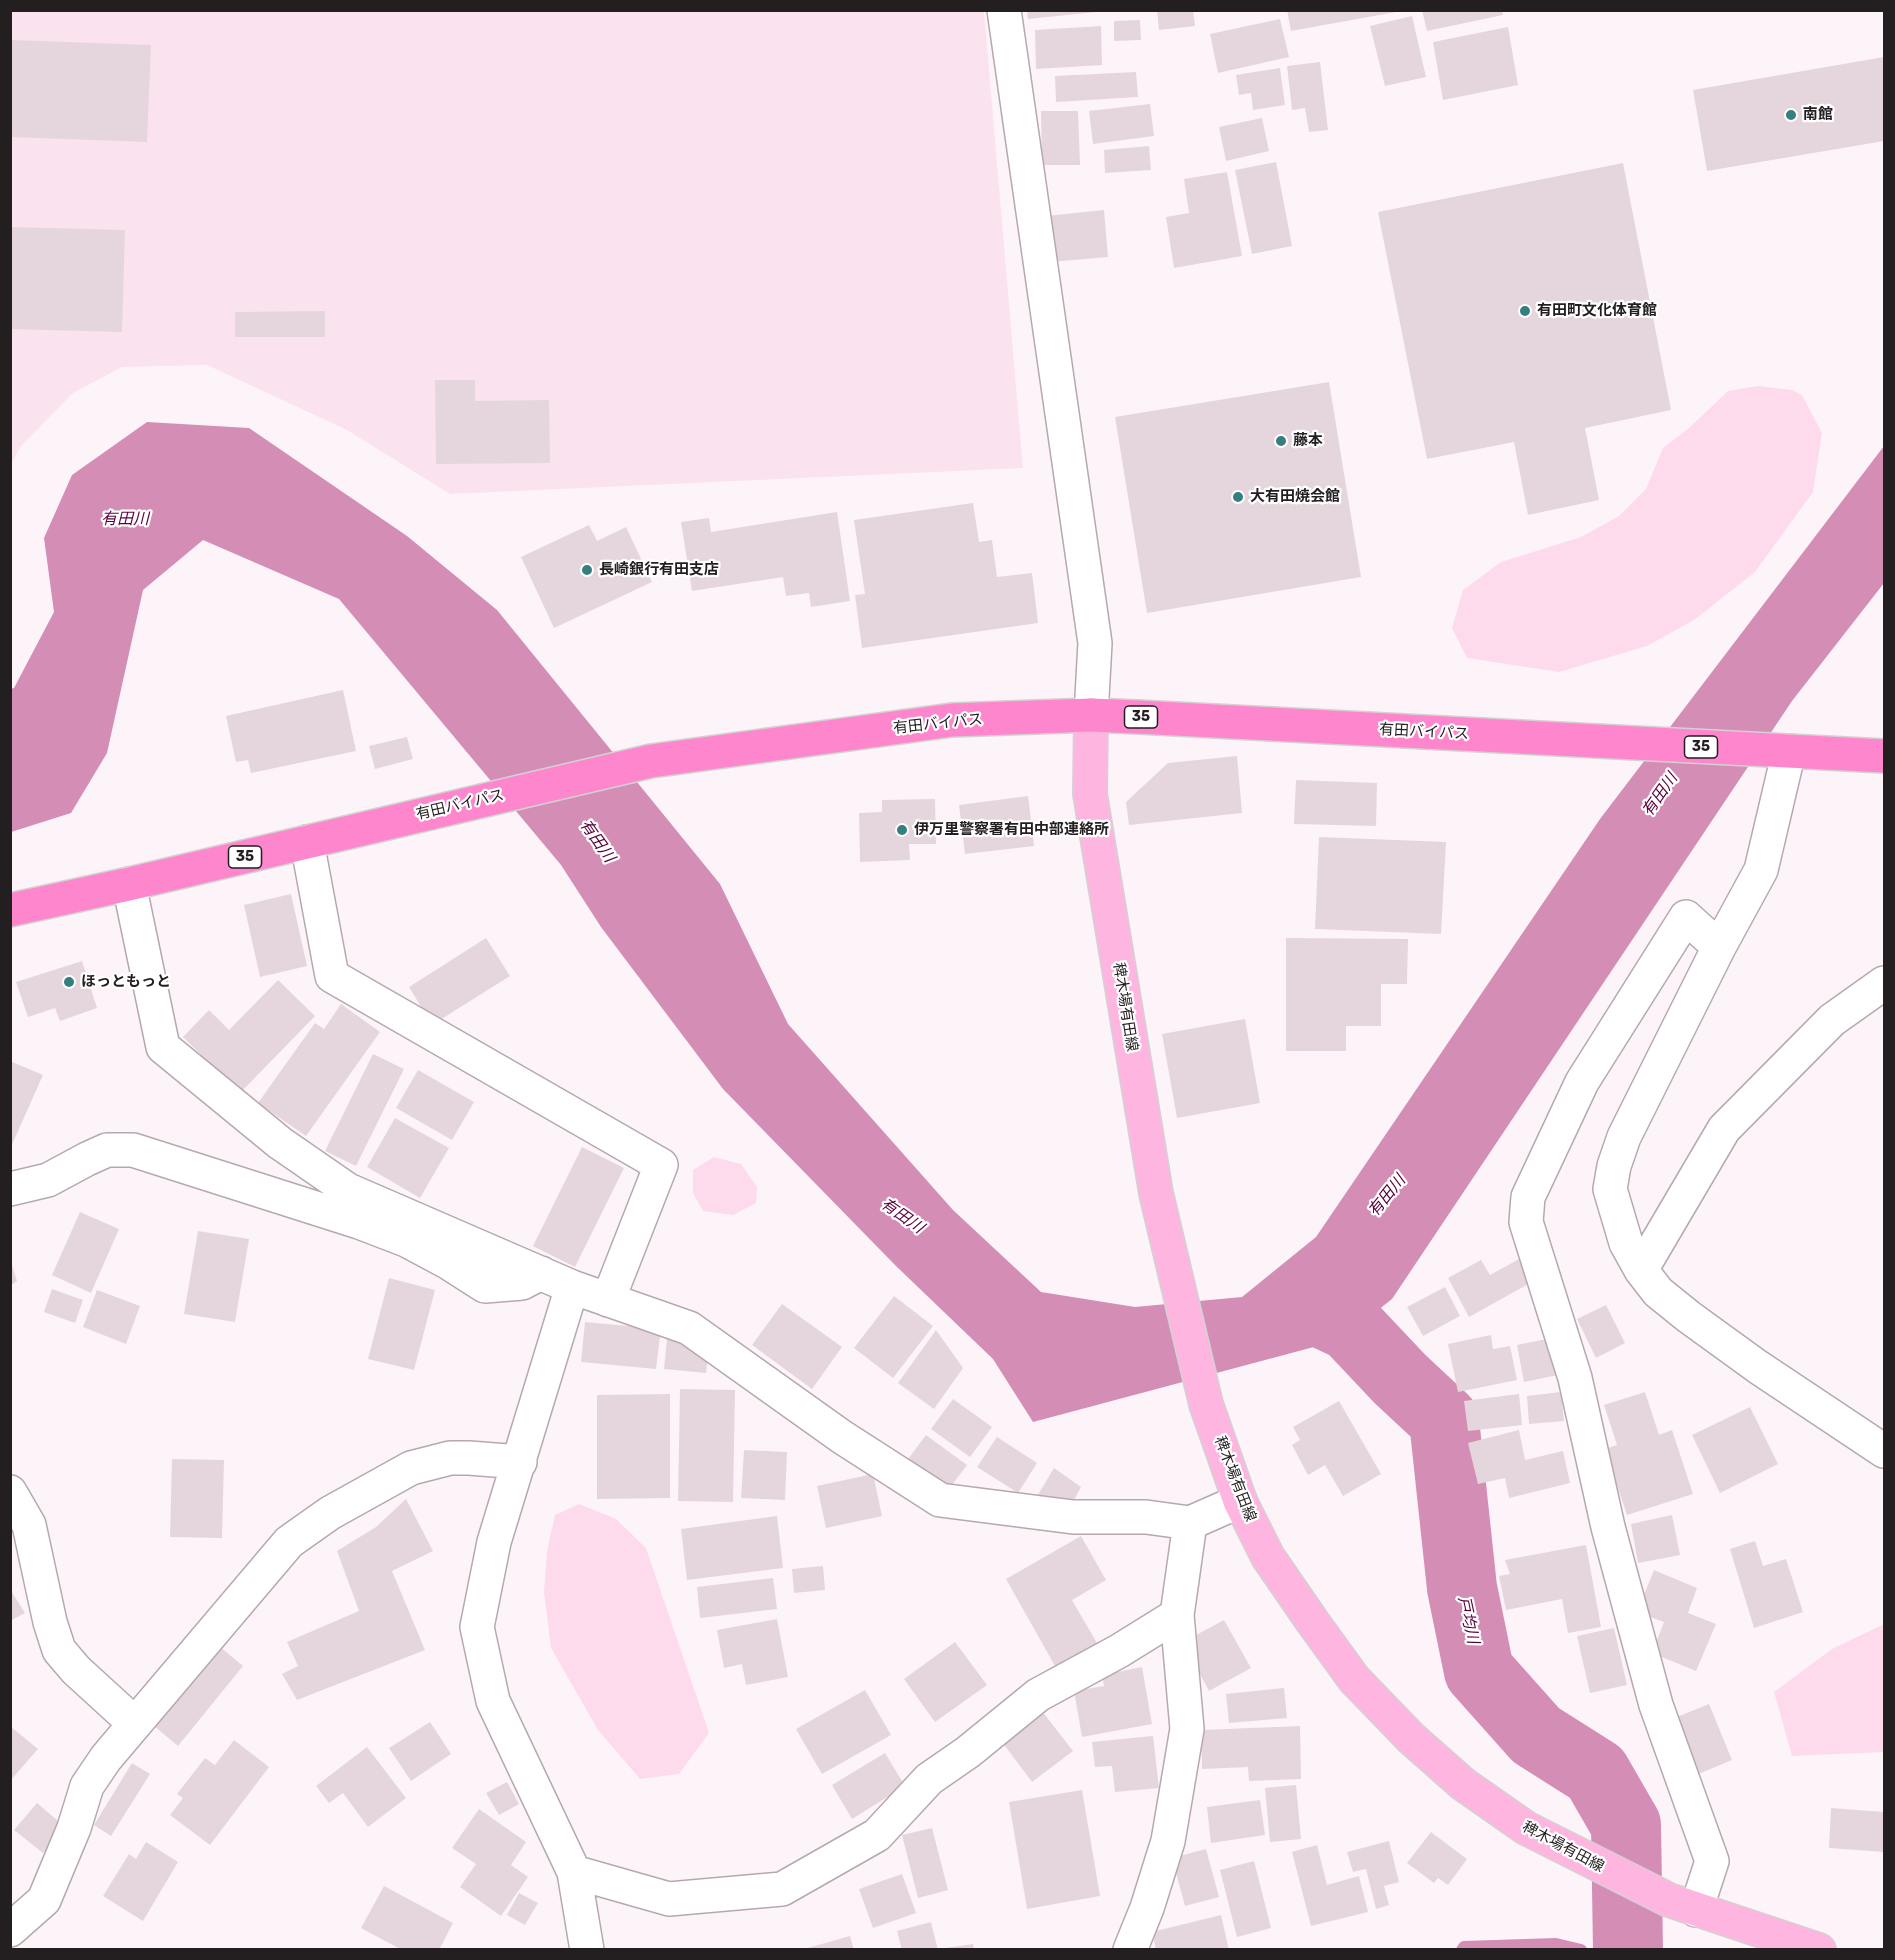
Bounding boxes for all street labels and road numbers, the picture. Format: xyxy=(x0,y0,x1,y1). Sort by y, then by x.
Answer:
road number: 35 xyxy=(1124,706,1158,728)
street label: 有田バイパス xyxy=(892,710,984,738)
street label: 有田バイパス xyxy=(1379,721,1469,743)
road number: 35 xyxy=(1684,736,1718,758)
street label: 有田バイパス xyxy=(414,786,506,824)
road number: 35 xyxy=(228,846,262,868)
street label: 稗木場有田線 xyxy=(1109,961,1141,1053)
street label: 稗木場有田線 xyxy=(1210,1434,1260,1524)
street label: 稗木場有田線 xyxy=(1519,1818,1607,1876)

